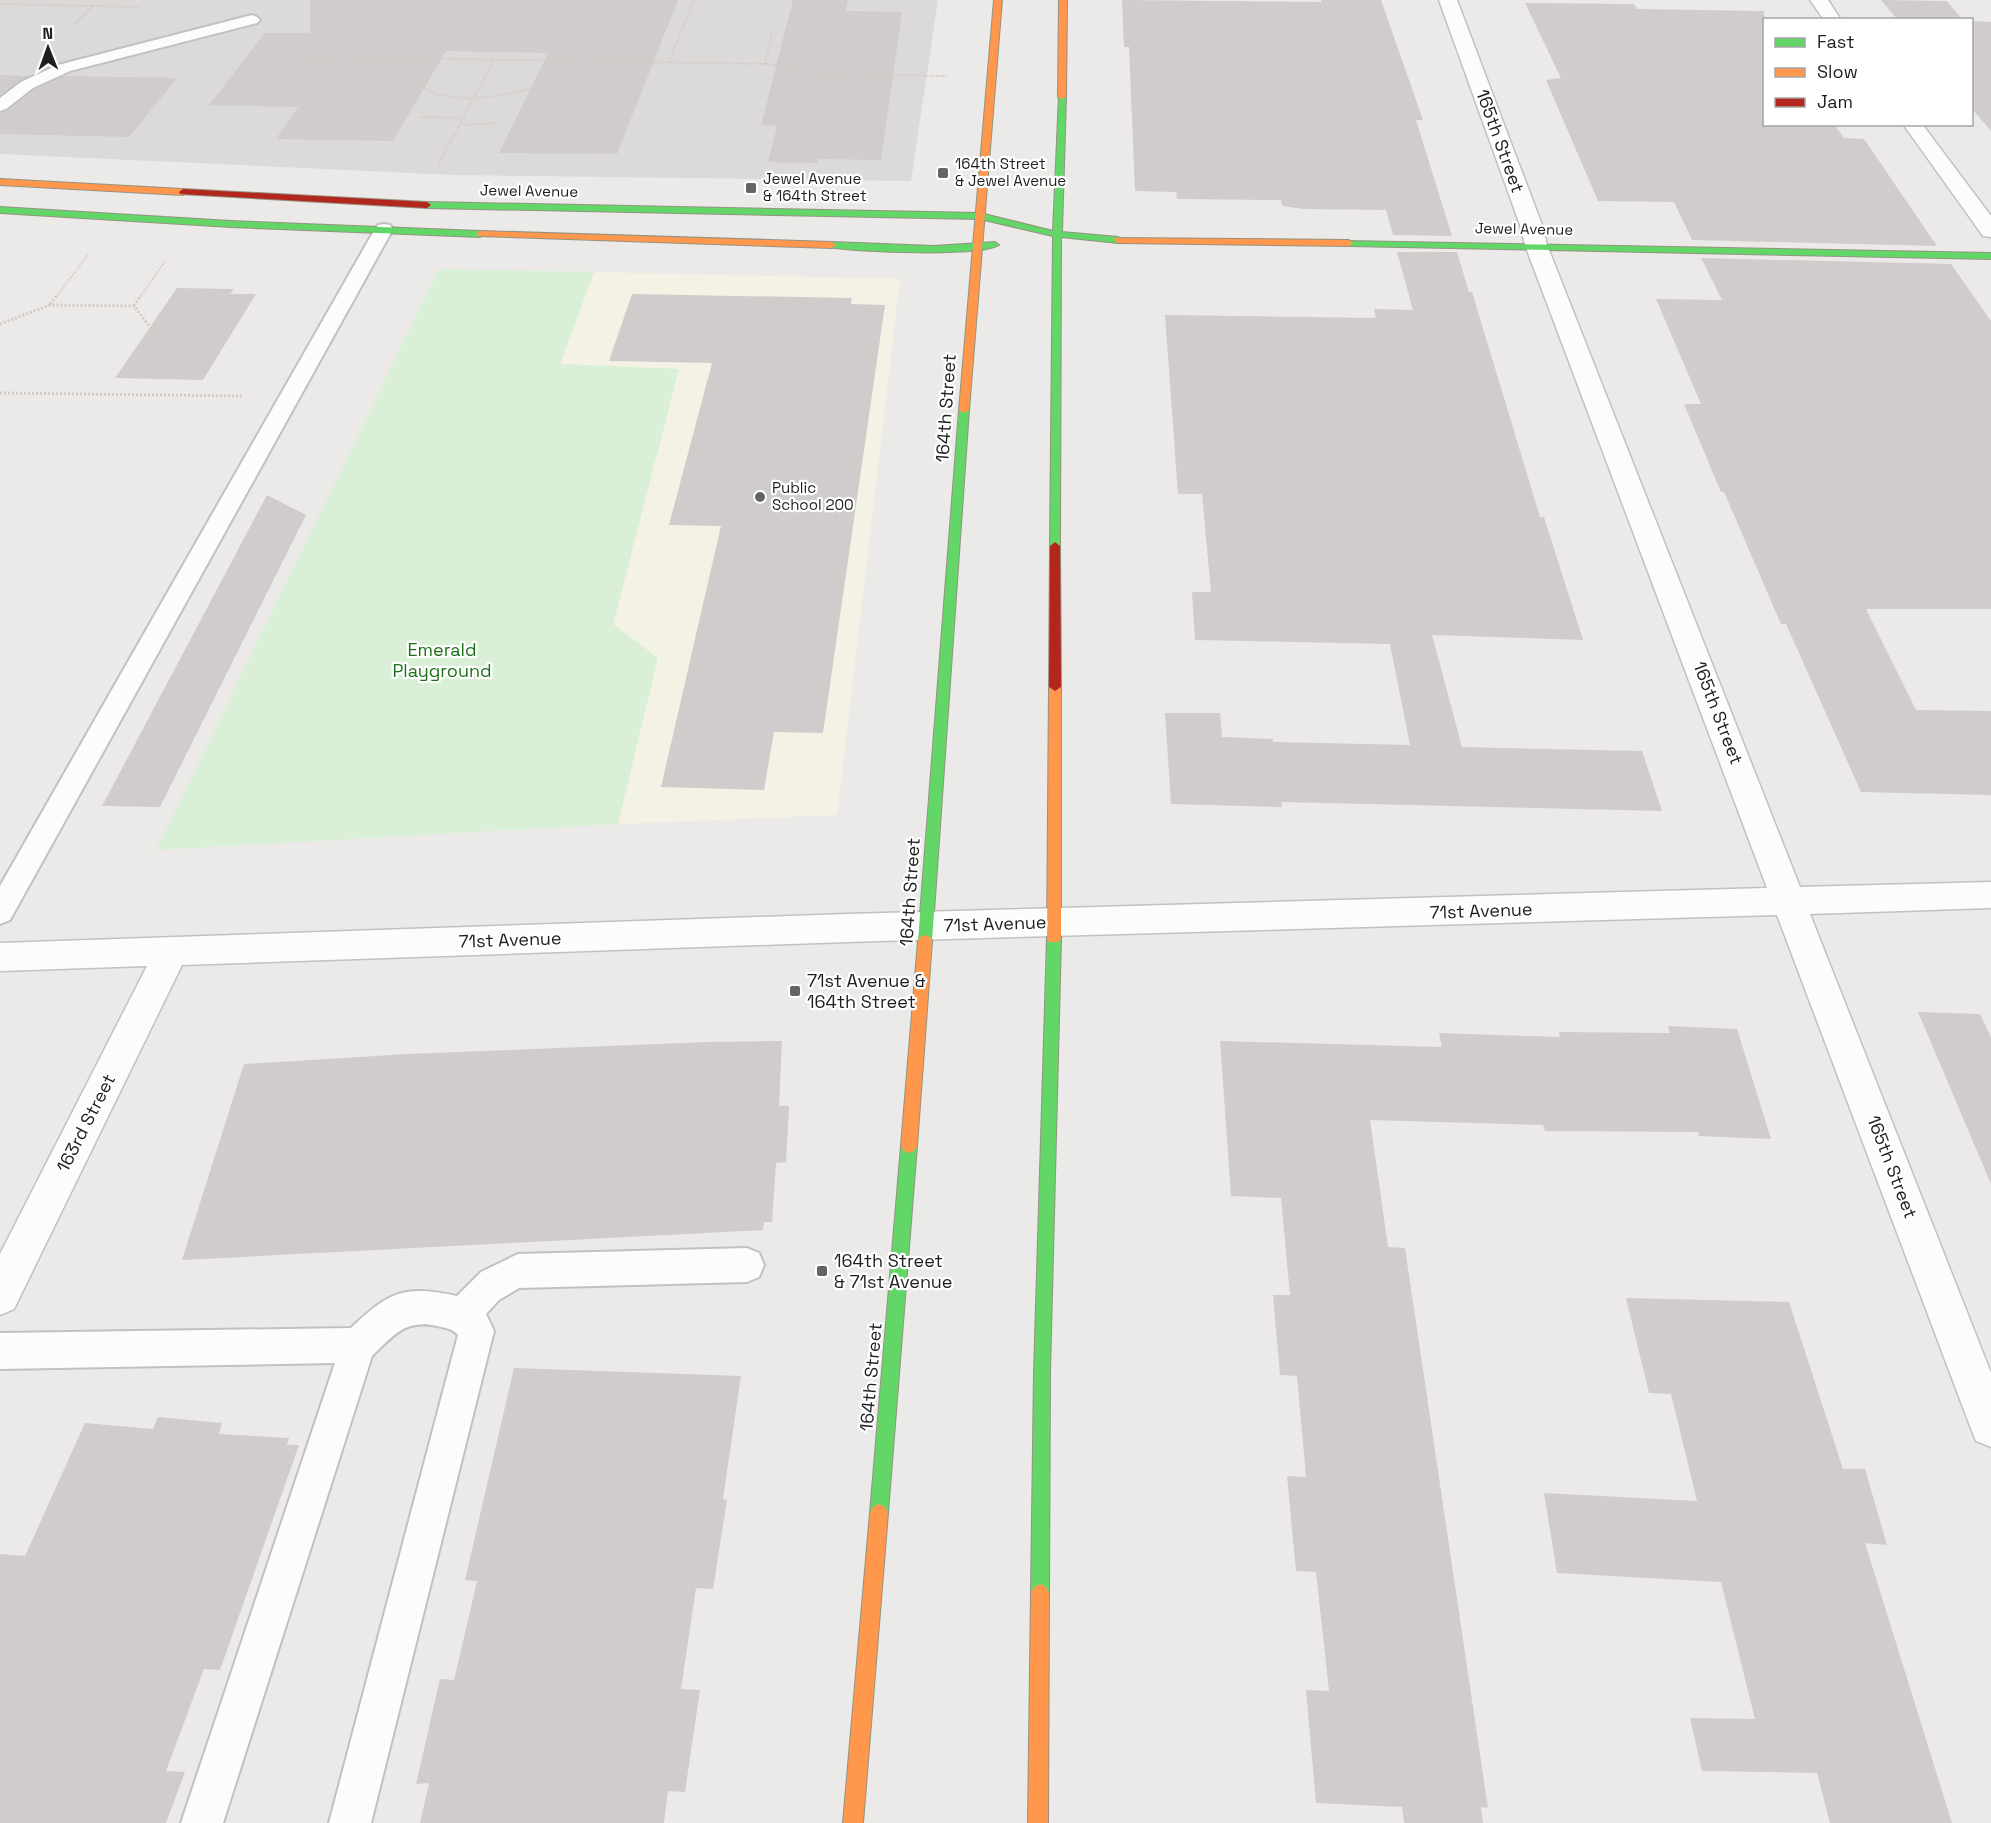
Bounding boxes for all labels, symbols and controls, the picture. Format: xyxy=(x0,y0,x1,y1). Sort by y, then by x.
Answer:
north arrow xyxy=(18,18,78,78)
legend xyxy=(1763,18,1973,126)
text: N xyxy=(42,23,53,44)
text: Fast xyxy=(1817,30,1854,53)
text: Slow xyxy=(1817,60,1858,83)
street label: 165th Street xyxy=(1471,86,1530,196)
text: Jam xyxy=(1817,90,1853,113)
place label: 164th Street & Jewel Avenue xyxy=(955,154,1066,190)
marker: 164th Street & Jewel Avenue xyxy=(936,166,950,180)
place label: Jewel Avenue & 164th Street xyxy=(763,169,867,205)
street label: Jewel Avenue xyxy=(480,180,578,201)
marker: Jewel Avenue & 164th Street xyxy=(744,181,758,195)
street label: Jewel Avenue xyxy=(1475,218,1573,239)
street label: 164th Street xyxy=(930,353,961,463)
place label: Public School 200 xyxy=(772,478,854,514)
marker: Public School 200 xyxy=(753,490,767,504)
park label: Emerald Playground xyxy=(392,638,492,682)
street label: 165th Street xyxy=(1688,658,1749,767)
street label: 164th Street xyxy=(894,837,925,947)
street label: 71st Avenue xyxy=(1429,897,1533,924)
street label: 71st Avenue xyxy=(943,910,1047,937)
street label: 71st Avenue xyxy=(458,926,562,953)
place label: 71st Avenue & 164th Street xyxy=(807,969,926,1013)
marker: 71st Avenue & 164th Street xyxy=(788,984,802,998)
street label: 163rd Street xyxy=(51,1070,120,1176)
street label: 165th Street xyxy=(1862,1112,1923,1221)
place label: 164th Street & 71st Avenue xyxy=(834,1249,953,1293)
marker: 164th Street & 71st Avenue xyxy=(815,1264,829,1278)
street label: 164th Street xyxy=(854,1322,887,1432)

